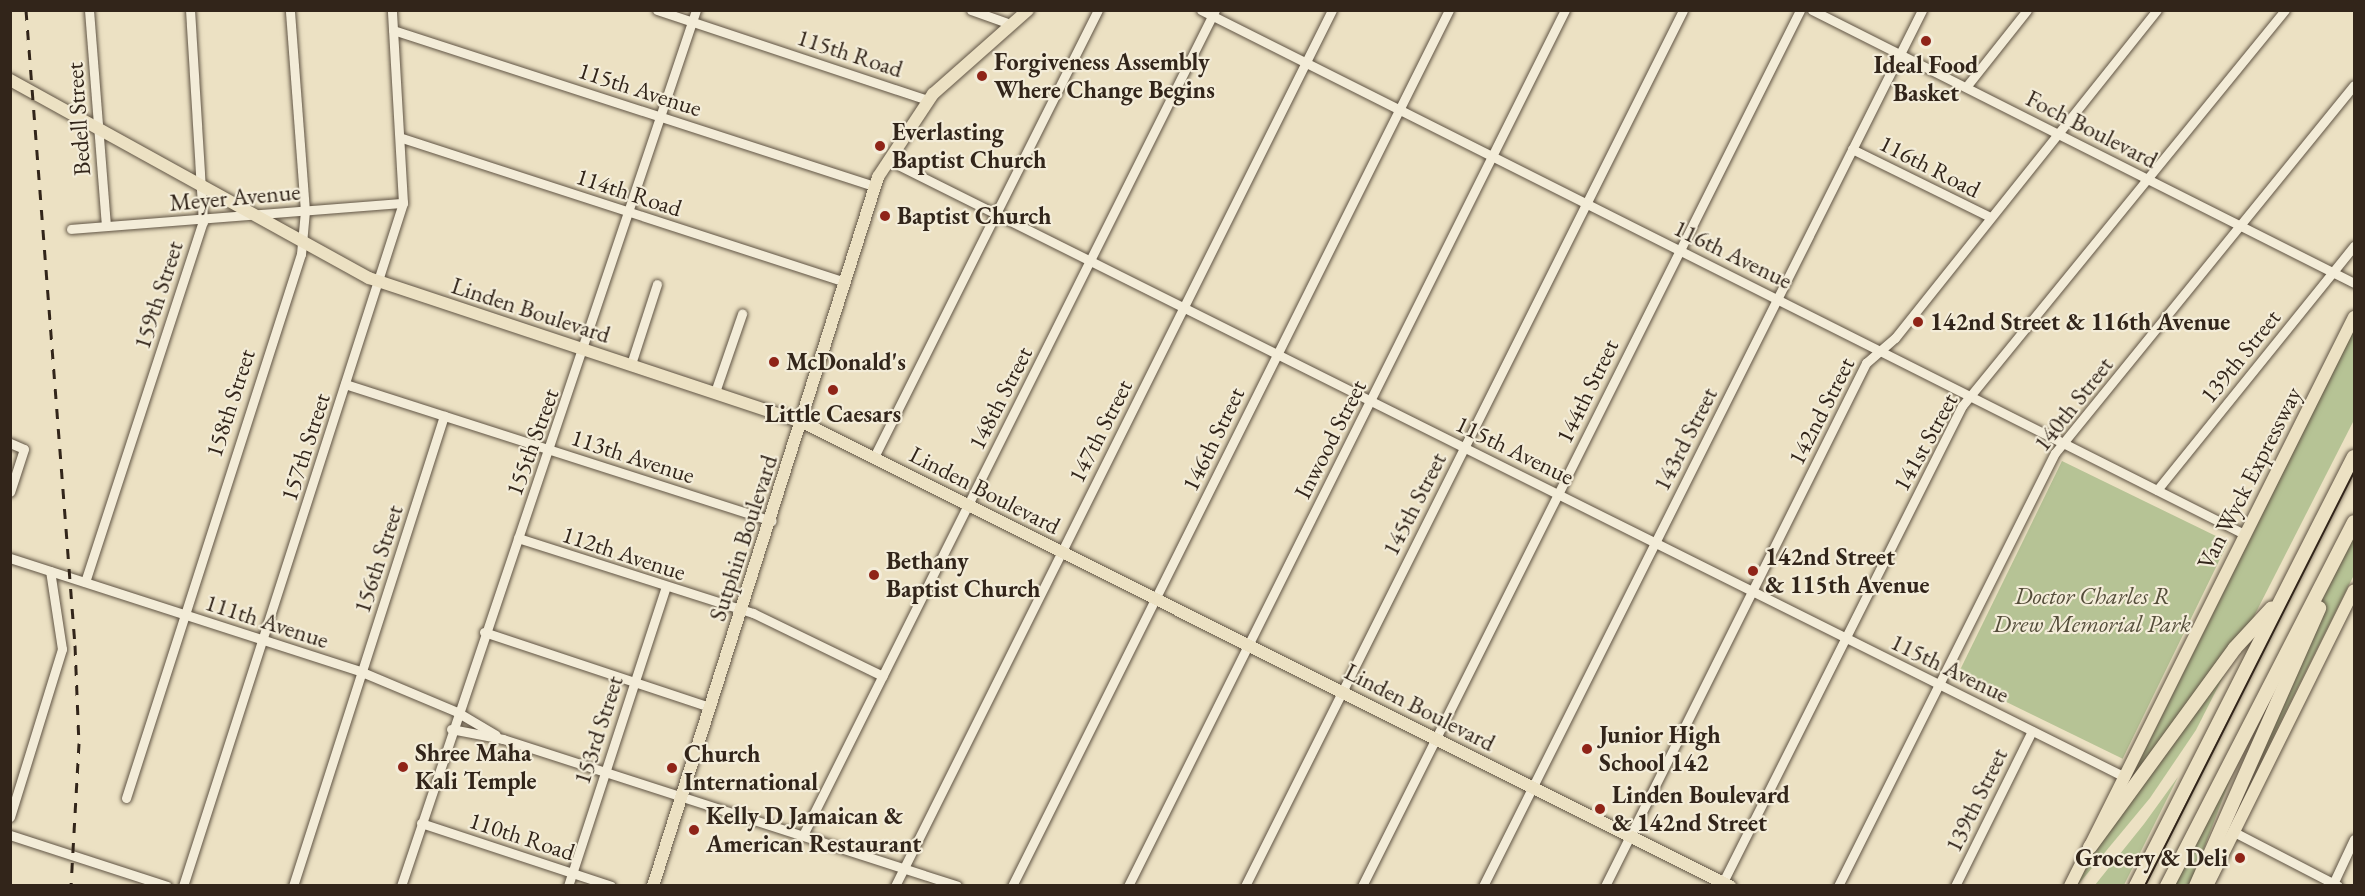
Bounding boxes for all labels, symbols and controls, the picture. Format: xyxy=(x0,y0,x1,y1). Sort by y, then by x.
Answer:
street label: 115th Road xyxy=(793,22,907,84)
marker: Ideal Food Basket xyxy=(1919,34,1933,48)
place label: Forgiveness Assembly Where Change Begins xyxy=(994,48,1215,104)
place label: Ideal Food Basket xyxy=(1874,51,1978,107)
street label: 115th Avenue xyxy=(575,56,705,122)
street label: Bedell Street xyxy=(60,61,96,177)
marker: Forgiveness Assembly Where Change Begins xyxy=(975,69,989,83)
street label: Foch Boulevard xyxy=(2021,83,2163,175)
place label: Everlasting Baptist Church xyxy=(892,118,1046,174)
street label: 116th Road xyxy=(1875,128,1985,204)
marker: Everlasting Baptist Church xyxy=(873,139,887,153)
street label: 114th Road xyxy=(572,161,686,223)
street label: Meyer Avenue xyxy=(168,177,302,217)
place label: Baptist Church xyxy=(897,202,1051,230)
marker: Baptist Church xyxy=(878,209,892,223)
street label: 116th Avenue xyxy=(1669,213,1797,295)
street label: 159th Street xyxy=(127,237,189,353)
street label: Linden Boulevard xyxy=(448,271,614,349)
street label: 139th Street xyxy=(2194,303,2286,409)
place label: 142nd Street & 116th Avenue xyxy=(1930,308,2230,336)
marker: 142nd Street & 116th Avenue xyxy=(1911,315,1925,329)
street label: 144th Street xyxy=(1550,334,1624,448)
street label: 148th Street xyxy=(962,342,1038,454)
street label: 158th Street xyxy=(199,345,261,461)
place label: McDonald's xyxy=(786,348,906,376)
street label: 140th Street xyxy=(2027,351,2119,457)
street label: 142nd Street xyxy=(1782,352,1860,470)
marker: McDonald's xyxy=(767,355,781,369)
street label: 147th Street xyxy=(1062,375,1138,487)
street label: Inwood Street xyxy=(1288,375,1372,503)
street label: 146th Street xyxy=(1176,382,1250,496)
street label: 143rd Street xyxy=(1647,382,1723,496)
street label: Van Wyck Expressway xyxy=(2190,382,2308,574)
marker: Little Caesars xyxy=(826,383,840,397)
street label: 155th Street xyxy=(499,384,565,500)
street label: 141st Street xyxy=(1886,388,1964,496)
street label: 157th Street xyxy=(274,389,336,505)
place label: Little Caesars xyxy=(765,400,901,428)
street label: 115th Avenue xyxy=(1451,409,1579,491)
street label: 113th Avenue xyxy=(568,423,698,489)
street label: Linden Boulevard xyxy=(905,440,1065,540)
street label: 145th Street xyxy=(1376,448,1452,560)
street label: Sutphin Boulevard xyxy=(703,451,783,625)
street label: 156th Street xyxy=(347,501,409,617)
street label: 112th Avenue xyxy=(559,520,689,586)
place label: 142nd Street & 115th Avenue xyxy=(1765,543,1929,599)
place label: Bethany Baptist Church xyxy=(886,547,1040,603)
marker: 142nd Street & 115th Avenue xyxy=(1746,564,1760,578)
marker: Bethany Baptist Church xyxy=(867,568,881,582)
park label: Doctor Charles R Drew Memorial Park xyxy=(1993,582,2191,638)
street label: 111th Avenue xyxy=(202,588,332,654)
street label: 115th Avenue xyxy=(1886,627,2014,709)
street label: Linden Boulevard xyxy=(1340,657,1500,757)
street label: 153rd Street xyxy=(567,672,629,788)
place label: Junior High School 142 xyxy=(1599,721,1721,777)
place label: Shree Maha Kali Temple xyxy=(415,739,536,795)
place label: Church International xyxy=(684,740,818,796)
marker: Junior High School 142 xyxy=(1580,742,1594,756)
street label: 139th Street xyxy=(1939,743,2013,857)
marker: Shree Maha Kali Temple xyxy=(396,760,410,774)
marker: Church International xyxy=(665,761,679,775)
place label: Linden Boulevard & 142nd Street xyxy=(1612,781,1790,837)
place label: Kelly D Jamaican & American Restaurant xyxy=(706,802,921,858)
marker: Linden Boulevard & 142nd Street xyxy=(1593,802,1607,816)
street label: 110th Road xyxy=(465,805,579,867)
marker: Kelly D Jamaican & American Restaurant xyxy=(687,823,701,837)
place label: Grocery & Deli xyxy=(2075,844,2228,872)
marker: Grocery & Deli xyxy=(2233,851,2247,865)

